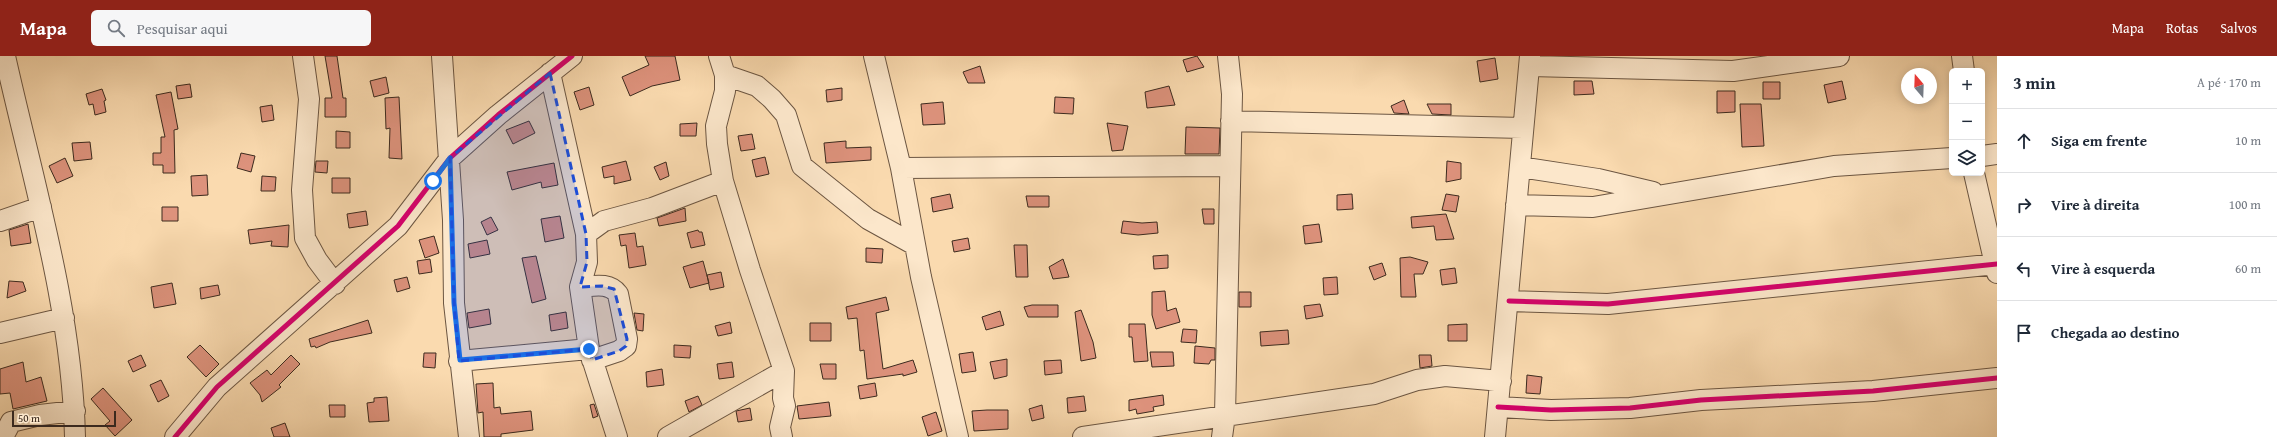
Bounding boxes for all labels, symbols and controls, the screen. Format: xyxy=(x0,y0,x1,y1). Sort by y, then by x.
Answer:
search box xyxy=(91,10,371,46)
text: Mapa xyxy=(20,14,67,42)
icon: search xyxy=(105,17,127,39)
text: Pesquisar aqui xyxy=(137,18,228,39)
text: Mapa xyxy=(2112,18,2144,38)
text: Rotas xyxy=(2166,18,2198,38)
text: Salvos xyxy=(2220,18,2257,38)
north arrow xyxy=(1901,68,1937,104)
map controls xyxy=(1949,68,1985,176)
button: + xyxy=(1949,68,1985,104)
text: 3 min xyxy=(2013,70,2055,95)
text: A pé · 170 m xyxy=(2197,73,2261,92)
button: − xyxy=(1949,104,1985,140)
icon: ahead xyxy=(2013,130,2035,152)
text: Siga em frente xyxy=(2051,130,2147,151)
text: 10 m xyxy=(2235,131,2261,150)
button: layers xyxy=(1949,140,1985,176)
route start xyxy=(424,172,442,190)
icon: right xyxy=(2013,194,2035,216)
text: Vire à direita xyxy=(2051,194,2139,215)
text: 100 m xyxy=(2229,195,2261,214)
icon: left xyxy=(2013,258,2035,280)
text: Vire à esquerda xyxy=(2051,258,2155,279)
text: 60 m xyxy=(2235,259,2261,278)
icon: arrive xyxy=(2013,322,2035,344)
text: Chegada ao destino xyxy=(2051,322,2179,343)
route end xyxy=(580,340,598,358)
scale bar xyxy=(12,409,116,428)
text: 50 m xyxy=(18,410,40,426)

